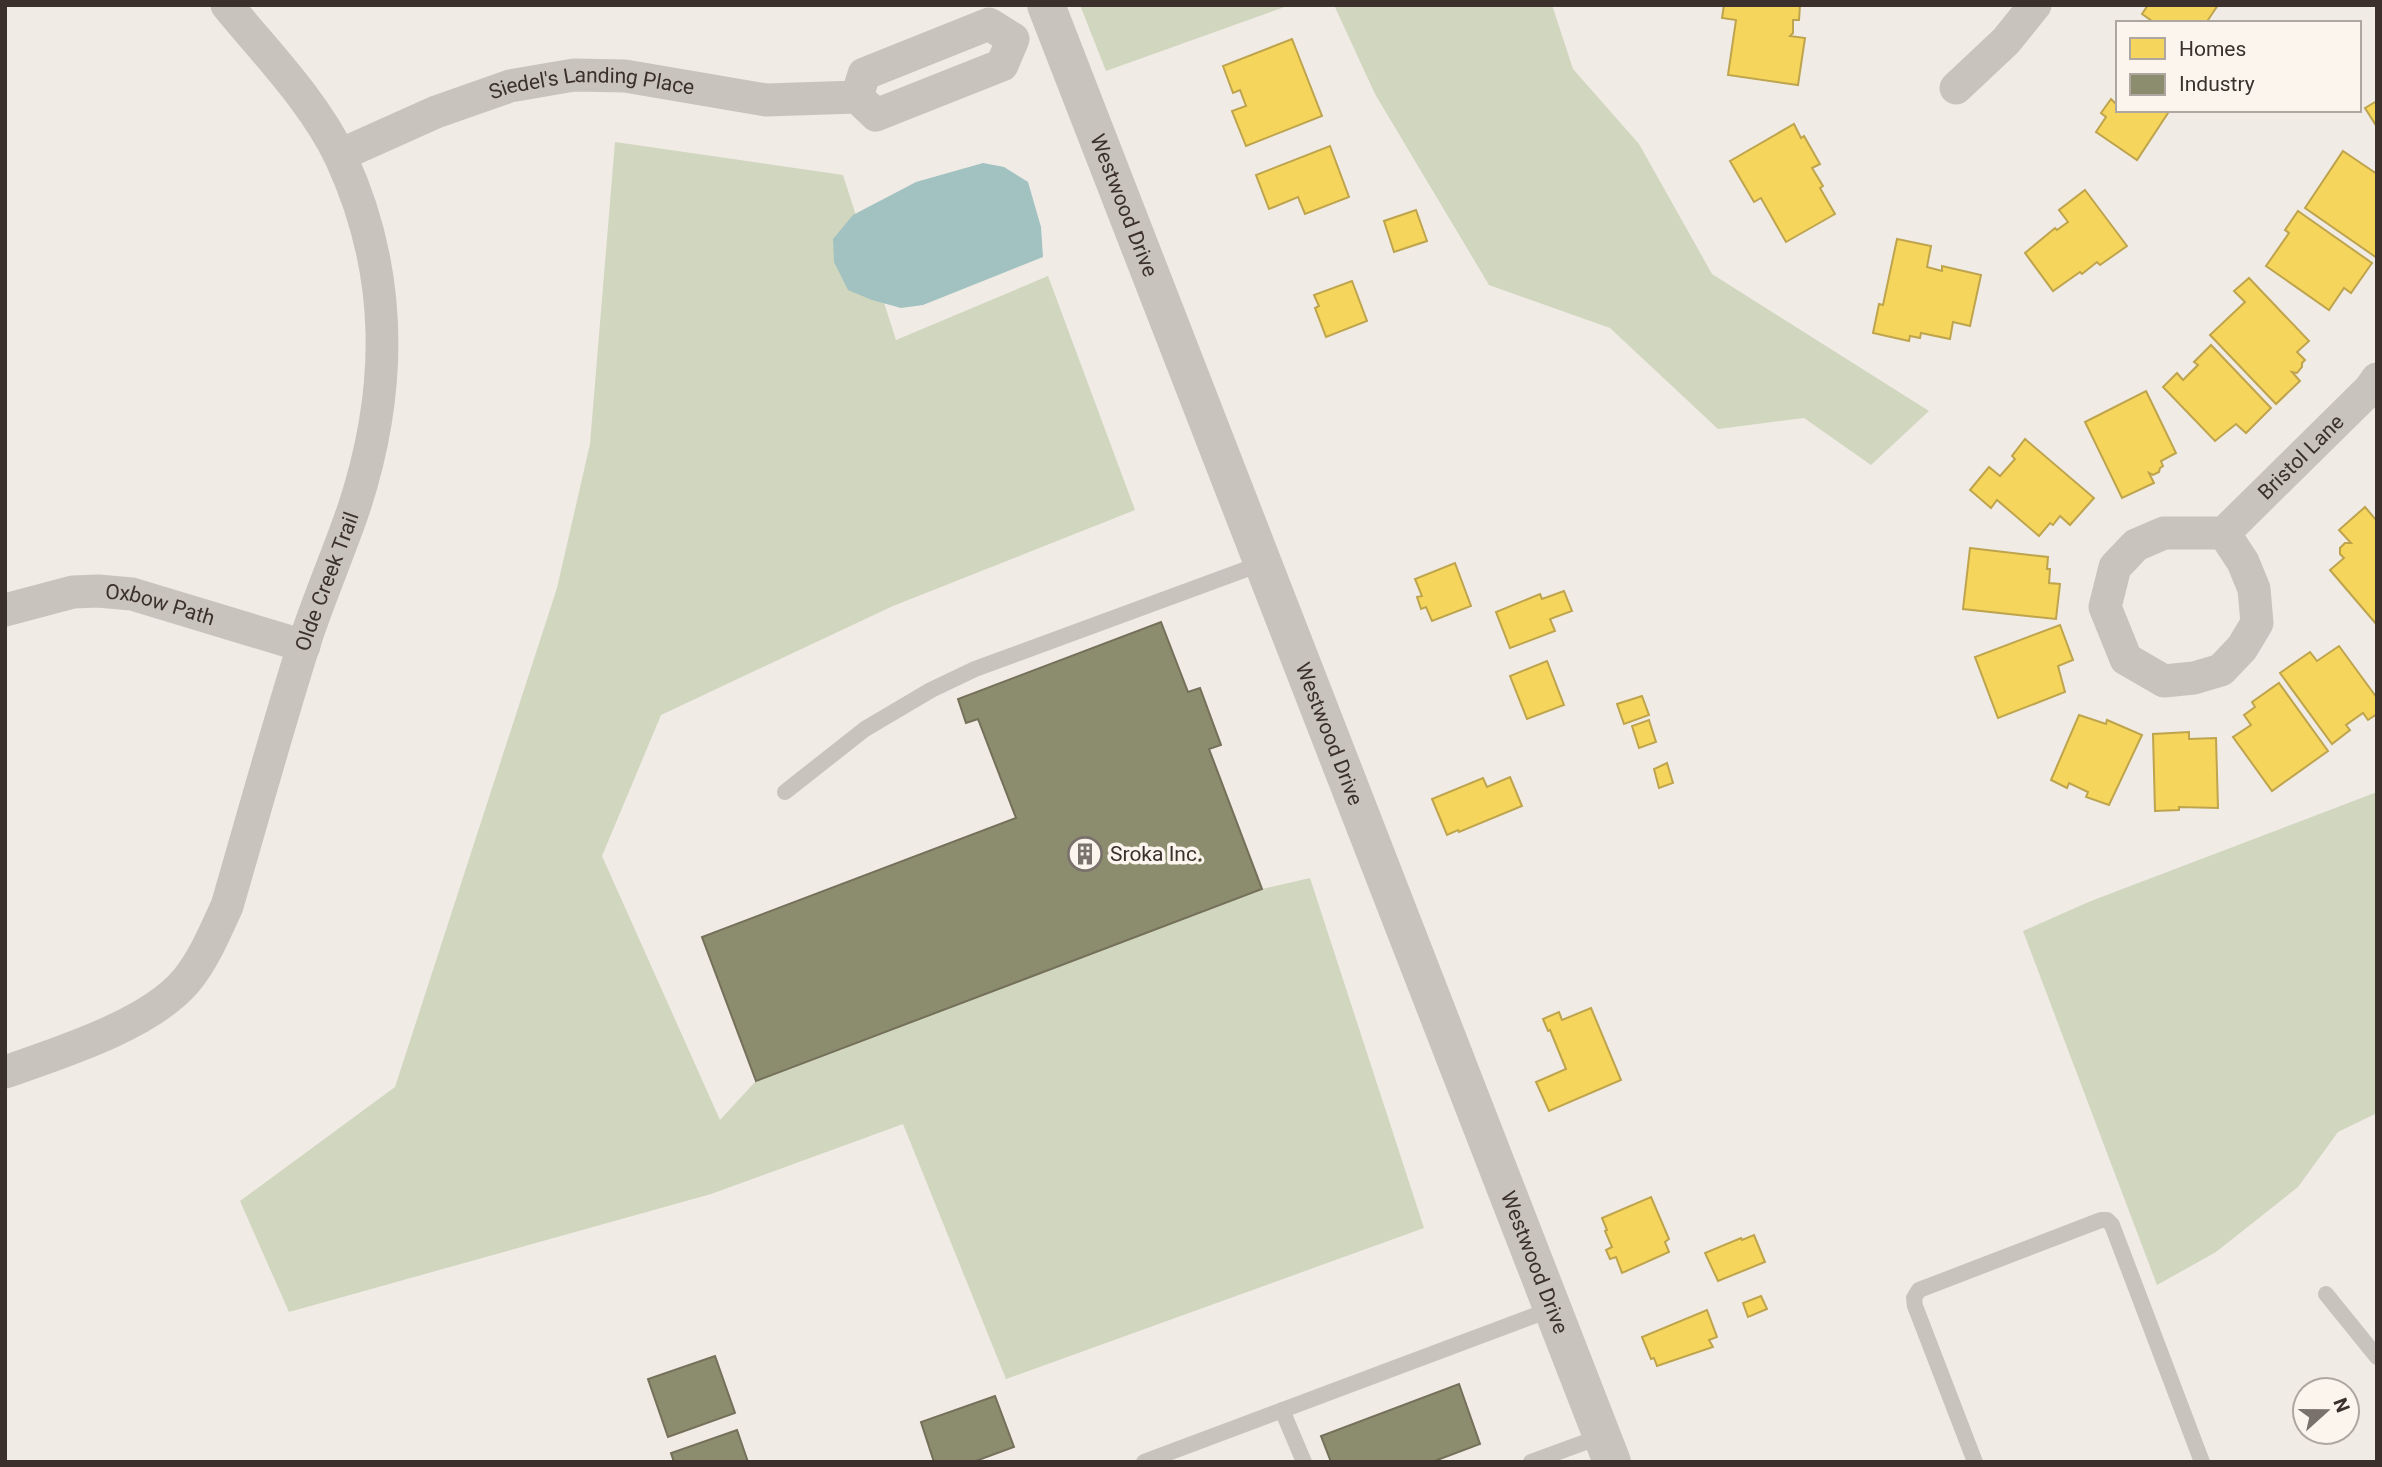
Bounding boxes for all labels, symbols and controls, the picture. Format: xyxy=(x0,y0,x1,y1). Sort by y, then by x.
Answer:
legend xyxy=(2116,21,2361,112)
text: Homes xyxy=(2179,37,2246,61)
street label: Siedel's Landing Place xyxy=(486,63,696,104)
text: Industry xyxy=(2179,72,2255,96)
street label: Westwood Drive xyxy=(1085,131,1162,280)
street label: Bristol Lane xyxy=(2253,410,2349,505)
street label: Olde Creek Trail xyxy=(291,509,364,654)
street label: Oxbow Path xyxy=(104,580,218,630)
street label: Westwood Drive xyxy=(1291,659,1368,809)
building icon: Sroka Inc. xyxy=(1066,835,1104,873)
place label: Sroka Inc. xyxy=(1110,842,1202,866)
street label: Westwood Drive xyxy=(1496,1188,1573,1337)
north arrow xyxy=(2291,1376,2361,1446)
text: N xyxy=(2328,1395,2355,1415)

